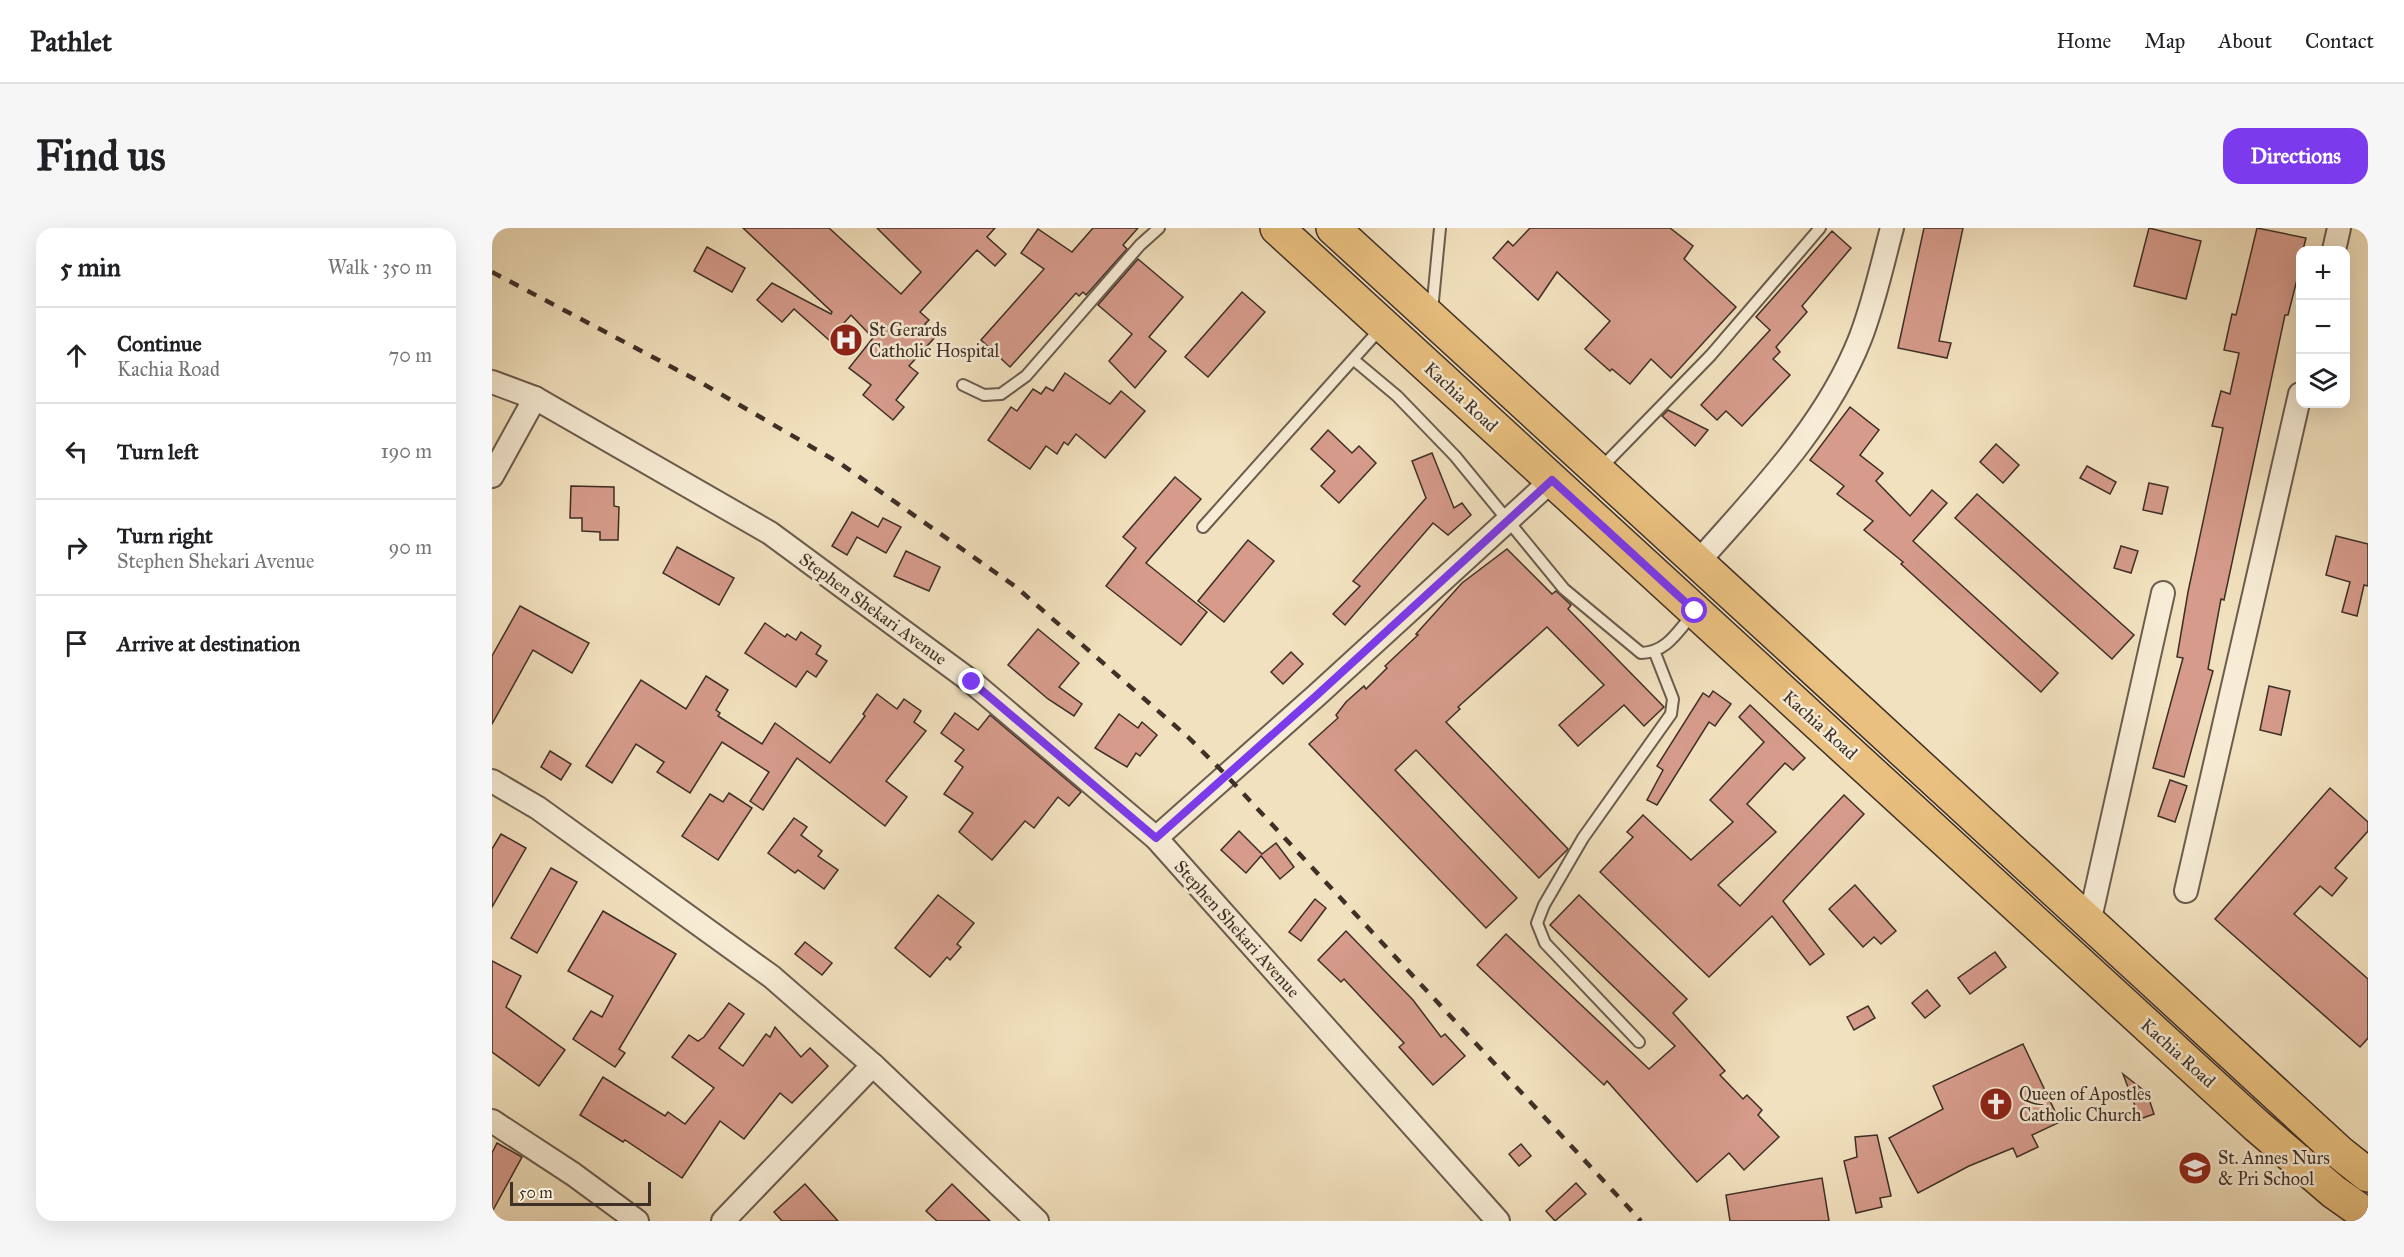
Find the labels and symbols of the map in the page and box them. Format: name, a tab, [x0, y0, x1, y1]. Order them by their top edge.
place label: St Gerards Catholic Hospital	[869, 319, 999, 362]
hospital icon: St Gerards Catholic Hospital	[828, 322, 864, 358]
street label: Kachia Road	[1420, 357, 1502, 437]
street label: Stephen Shekari Avenue	[795, 548, 951, 670]
route start	[1681, 597, 1707, 623]
route end	[958, 668, 984, 694]
street label: Kachia Road	[1778, 686, 1862, 764]
street label: Stephen Shekari Avenue	[1169, 856, 1305, 1002]
street label: Kachia Road	[2136, 1014, 2220, 1092]
place label: Queen of Apostles Catholic Church	[2019, 1083, 2151, 1126]
church icon: Queen of Apostles Catholic Church	[1978, 1086, 2014, 1122]
place label: St. Annes Nurs & Pri School	[2218, 1147, 2330, 1190]
school or university icon: St. Annes Nurs & Pri School	[2177, 1150, 2213, 1186]
scale bar	[510, 1179, 651, 1206]

